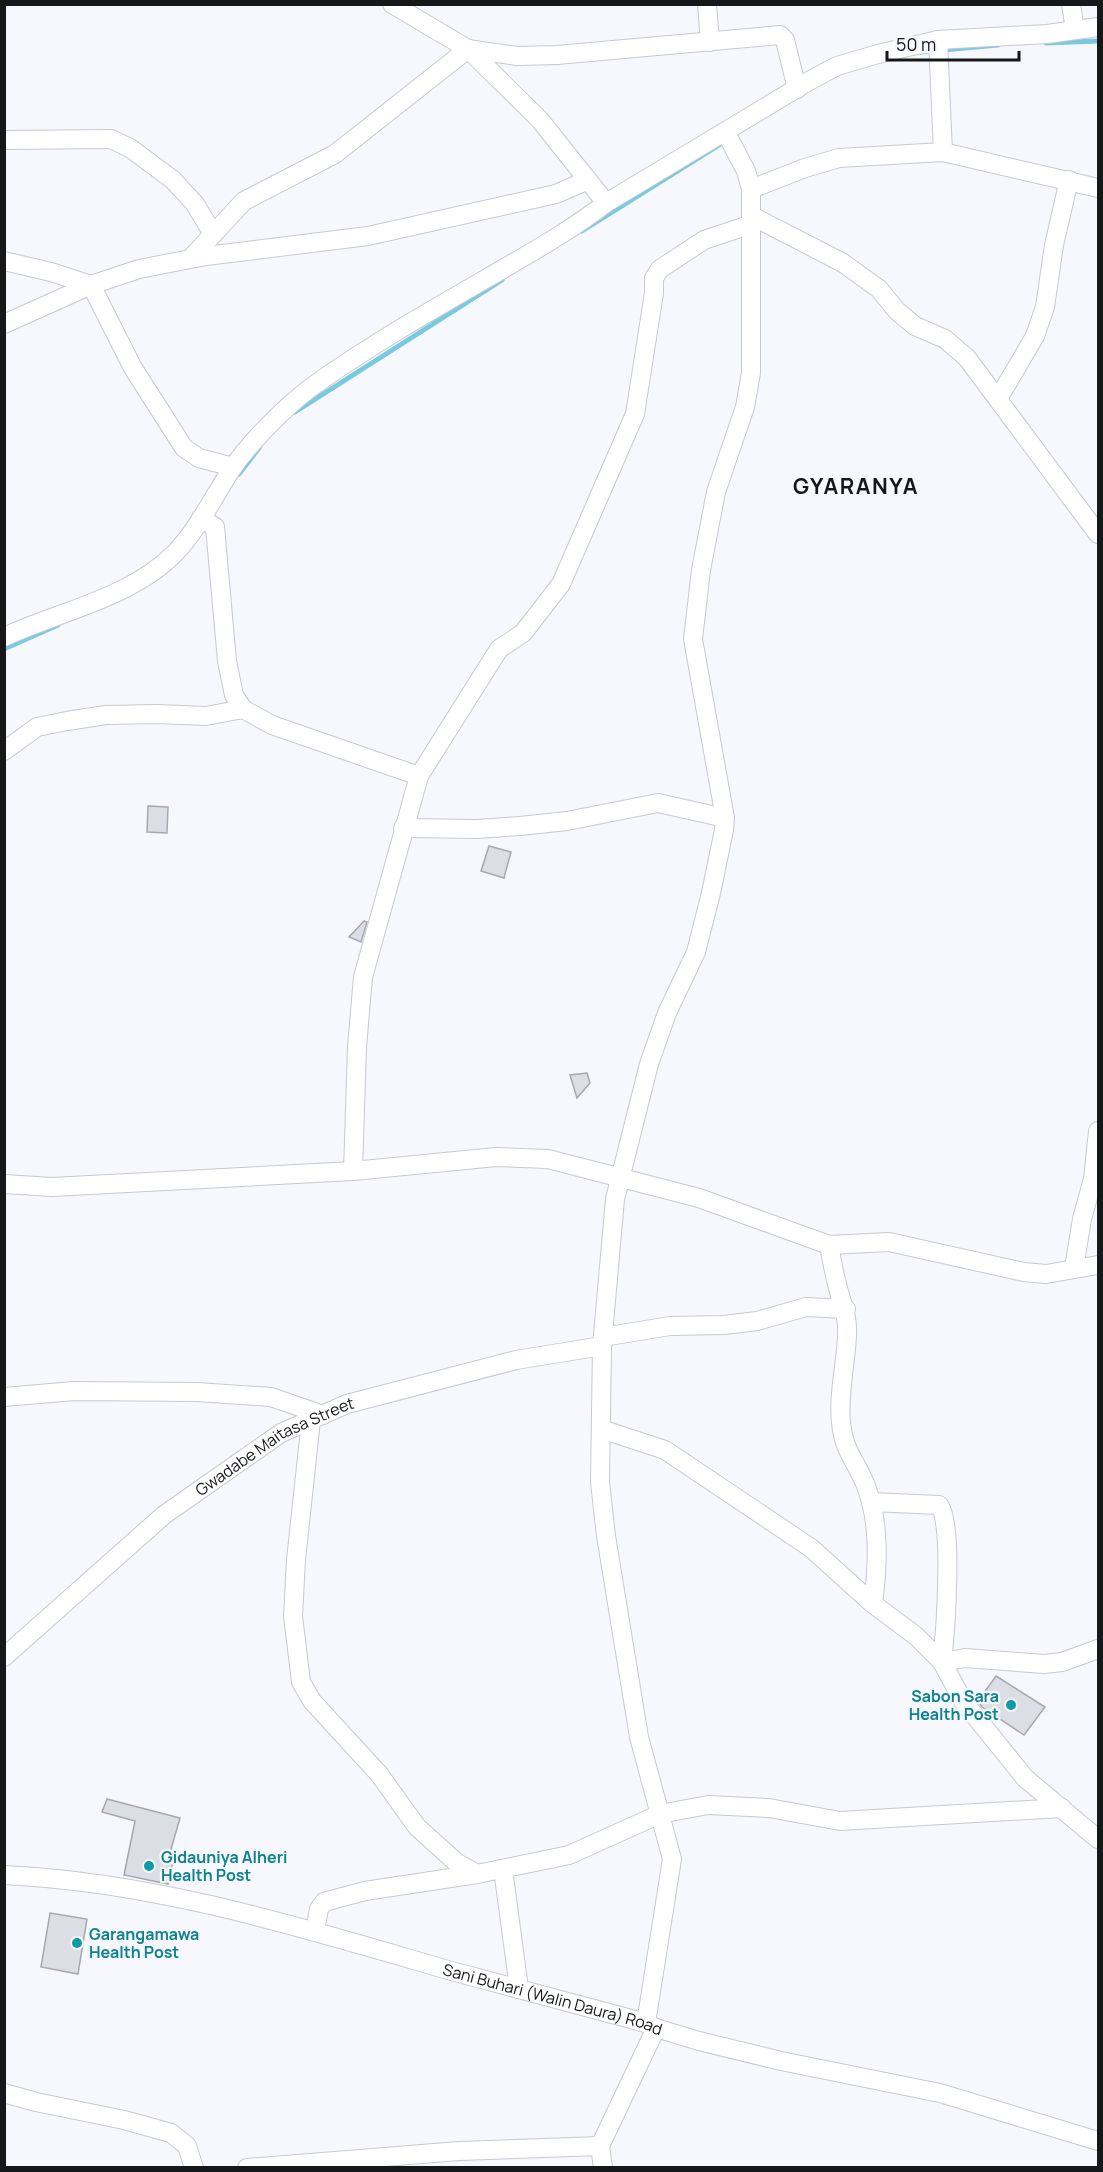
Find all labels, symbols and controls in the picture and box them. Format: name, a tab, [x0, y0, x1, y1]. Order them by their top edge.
scale bar	[887, 24, 1019, 62]
text: 50 m	[896, 32, 936, 56]
district label: GYARANYA	[793, 471, 919, 501]
street label: Gwadabe Maitasa Street	[191, 1392, 356, 1501]
place label: Sabon Sara Health Post	[909, 1685, 999, 1725]
marker: Sabon Sara Health Post	[1004, 1698, 1018, 1712]
place label: Gidauniya Alheri Health Post	[161, 1846, 288, 1886]
marker: Gidauniya Alheri Health Post	[142, 1859, 156, 1873]
place label: Garangamawa Health Post	[89, 1923, 199, 1963]
marker: Garangamawa Health Post	[70, 1936, 84, 1950]
street label: Sani Buhari (Walin Daura) Road	[441, 1958, 665, 2040]

